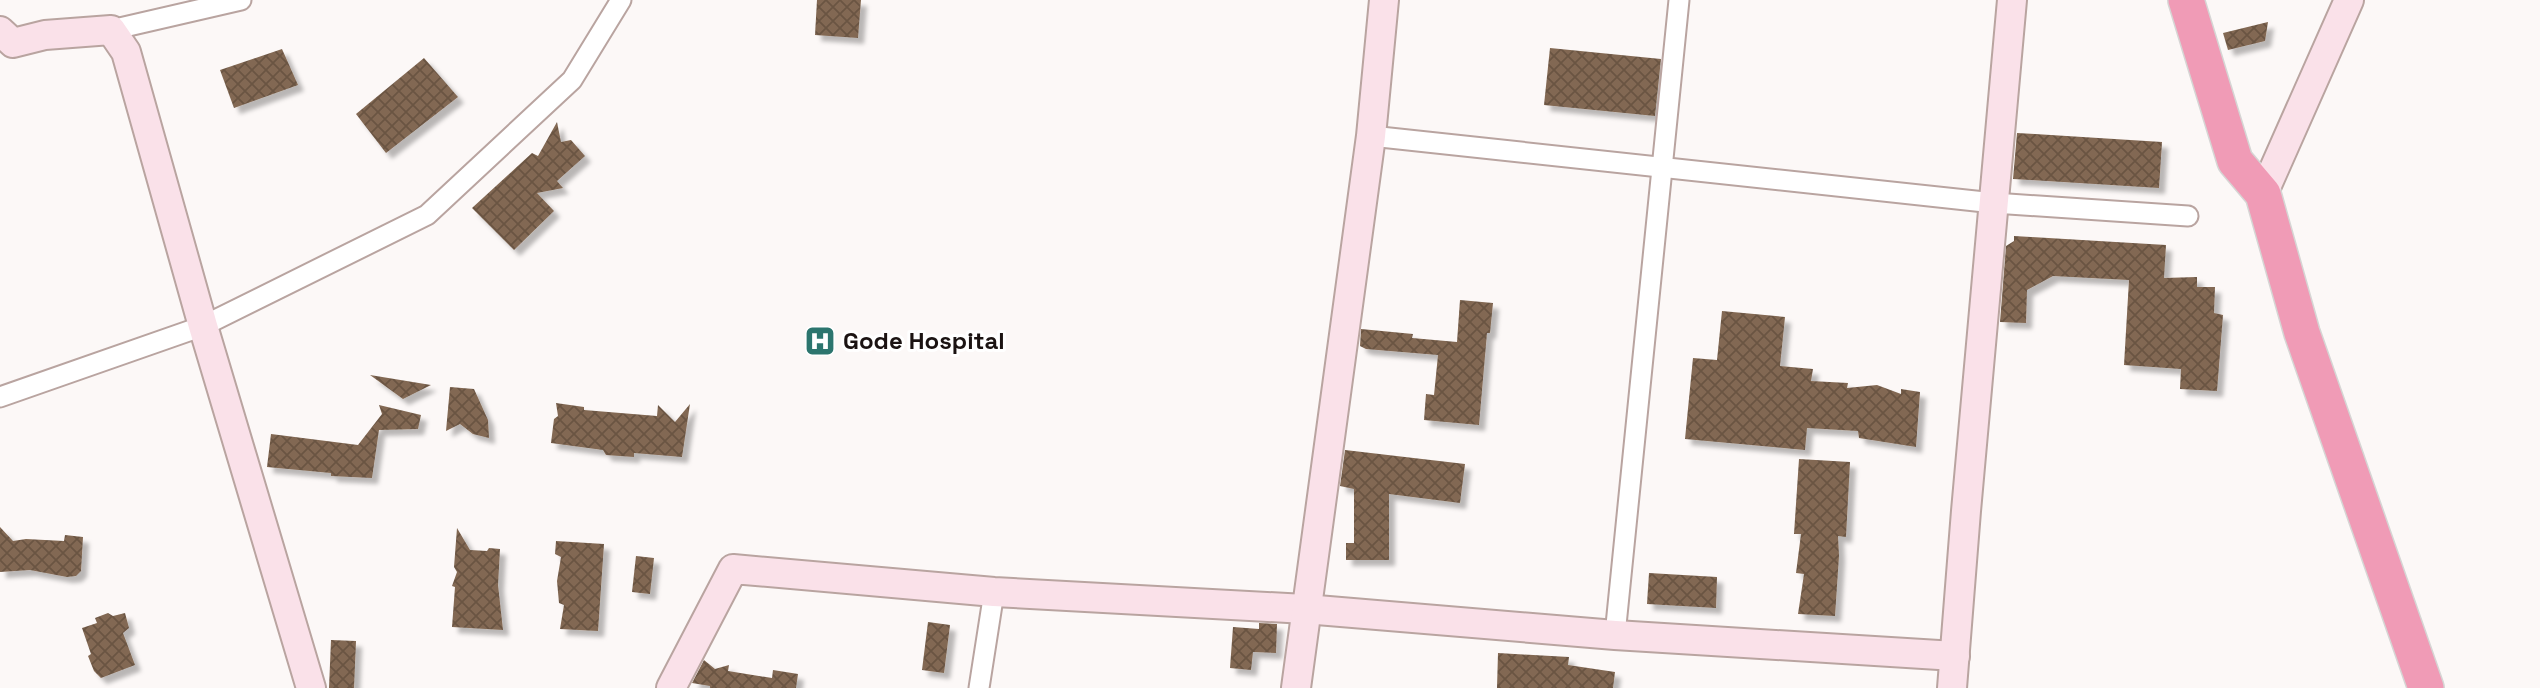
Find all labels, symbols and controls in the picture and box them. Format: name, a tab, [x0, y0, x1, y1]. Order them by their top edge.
hospital icon: Gode Hospital	[803, 324, 837, 358]
place label: Gode Hospital	[843, 325, 1005, 356]

